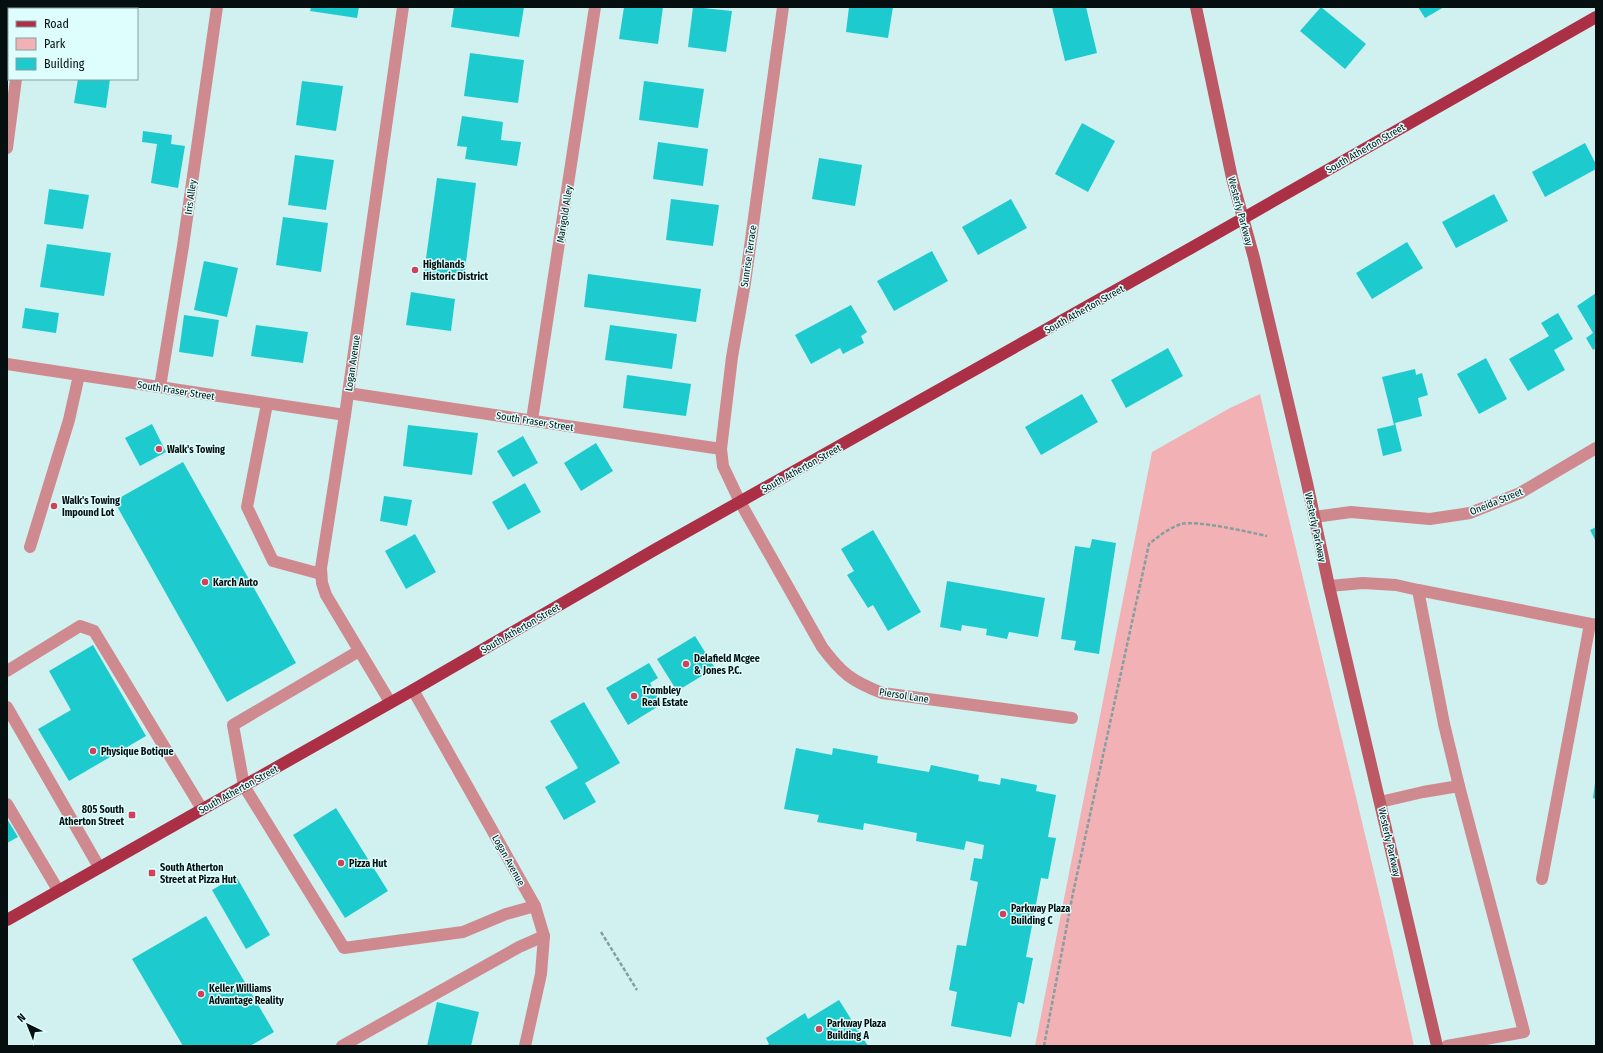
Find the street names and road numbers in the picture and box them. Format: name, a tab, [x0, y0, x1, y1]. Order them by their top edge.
street label: South Atherton Street	[1324, 121, 1408, 176]
street label: Westerly Parkway	[1225, 175, 1255, 248]
street label: Iris Alley	[183, 178, 199, 215]
street label: Marigold Alley	[555, 184, 576, 244]
street label: Sunrise Terrace	[739, 224, 759, 288]
street label: South Atherton Street	[1043, 283, 1127, 337]
street label: Logan Avenue	[343, 334, 363, 392]
street label: South Fraser Street	[136, 379, 216, 403]
street label: South Fraser Street	[495, 410, 575, 434]
street label: South Atherton Street	[760, 442, 844, 496]
street label: Oneida Street	[1468, 486, 1525, 518]
street label: Westerly Parkway	[1302, 491, 1328, 564]
street label: South Atherton Street	[479, 601, 563, 656]
street label: Piersol Lane	[878, 686, 930, 706]
street label: South Atherton Street	[197, 763, 281, 817]
street label: Westerly Parkway	[1375, 806, 1403, 879]
street label: Logan Avenue	[489, 833, 527, 888]

